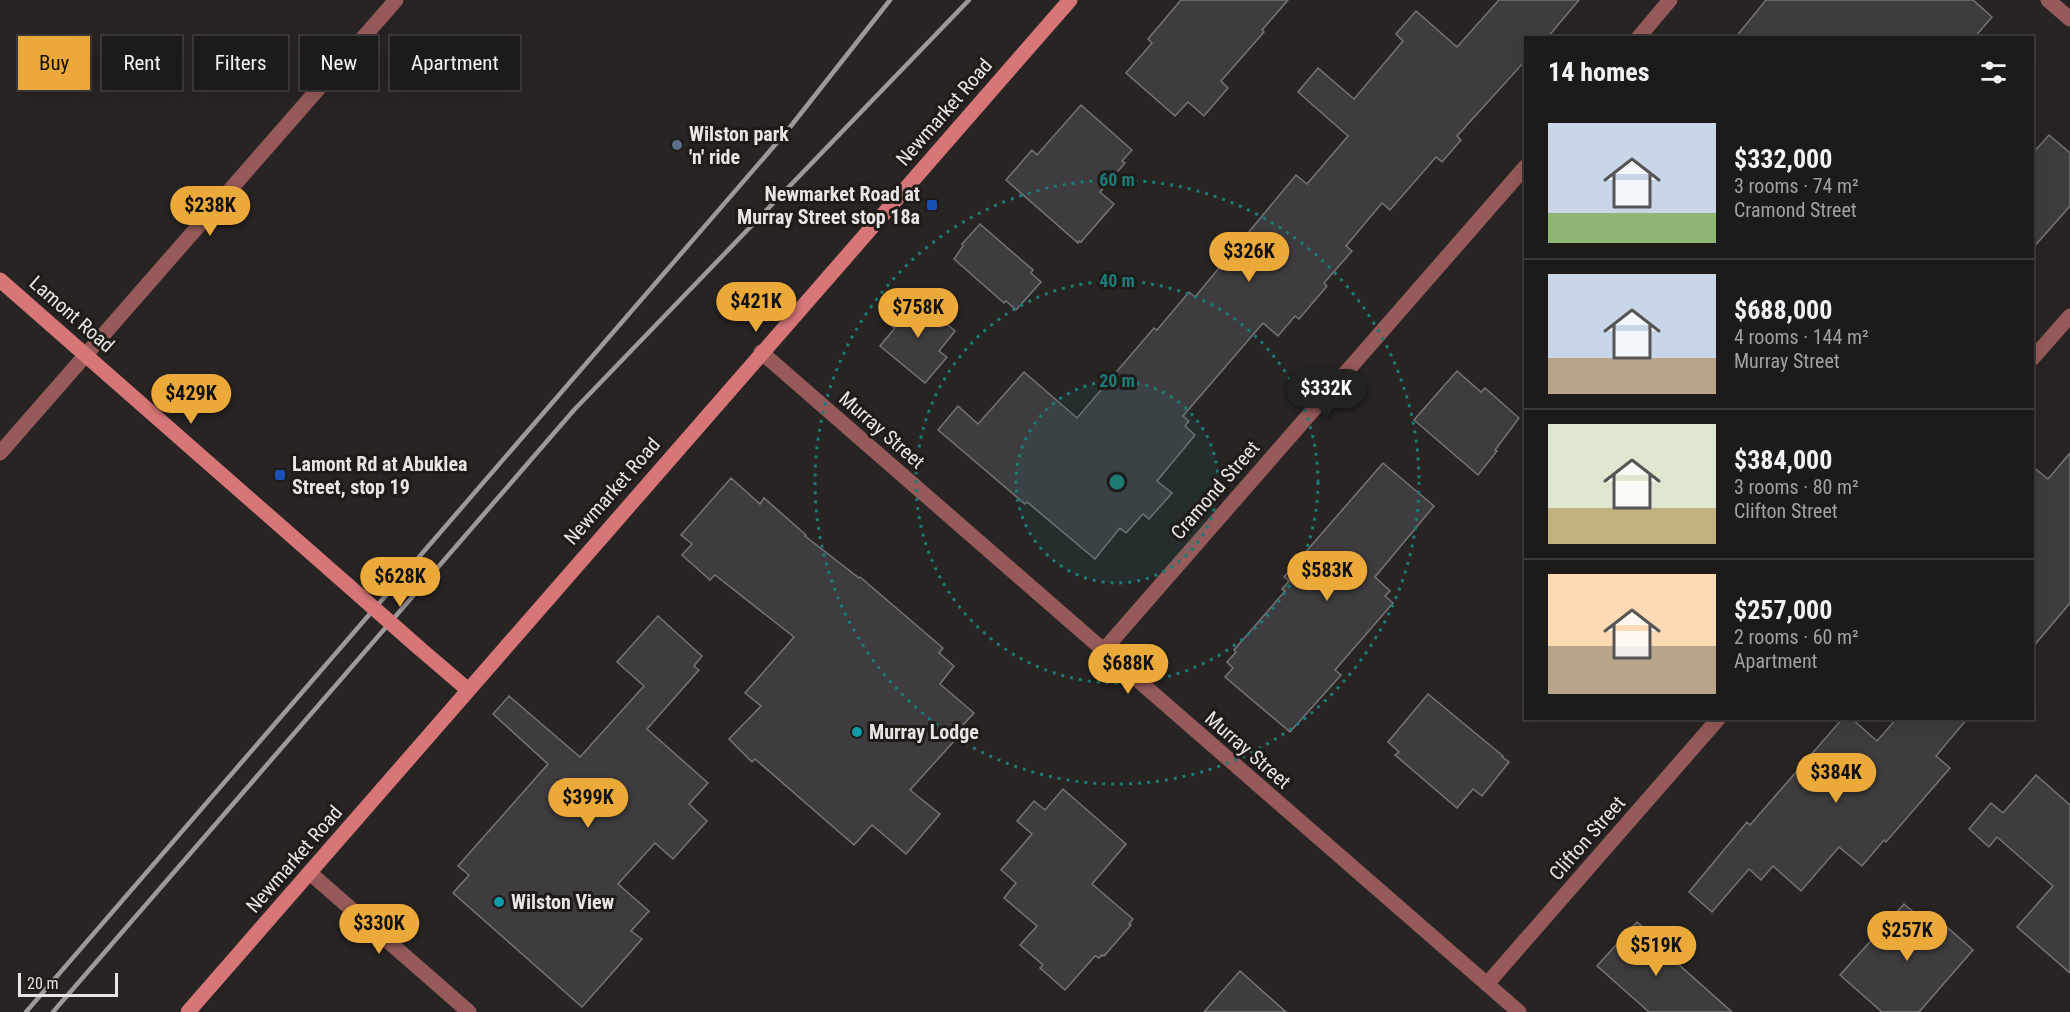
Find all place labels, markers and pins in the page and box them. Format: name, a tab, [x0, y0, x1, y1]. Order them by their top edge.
place label: Wilston park 'n' ride	[689, 122, 789, 169]
marker: Wilston park 'n' ride	[670, 138, 684, 152]
place label: Newmarket Road at Murray Street stop 18a	[737, 182, 920, 229]
pin: $238K	[168, 186, 252, 237]
marker: Newmarket Road at Murray Street stop 18a	[925, 198, 939, 212]
pin: $326K	[1207, 232, 1291, 283]
pin: $421K	[714, 282, 798, 333]
pin: $758K	[876, 288, 960, 339]
pin: $332K	[1284, 369, 1368, 420]
pin: $429K	[149, 374, 233, 425]
place label: Lamont Rd at Abuklea Street, stop 19	[292, 452, 467, 499]
marker: Lamont Rd at Abuklea Street, stop 19	[273, 468, 287, 482]
centre of rings	[1107, 472, 1127, 492]
pin: $583K	[1285, 551, 1369, 602]
pin: $628K	[358, 557, 442, 608]
pin: $688K	[1086, 644, 1170, 695]
place label: Murray Lodge	[869, 720, 979, 744]
marker: Murray Lodge	[850, 725, 864, 739]
pin: $384K	[1794, 753, 1878, 804]
pin: $399K	[546, 778, 630, 829]
place label: Wilston View	[511, 890, 615, 914]
marker: Wilston View	[492, 895, 506, 909]
pin: $330K	[337, 904, 421, 955]
pin: $257K	[1865, 911, 1949, 962]
pin: $519K	[1614, 926, 1698, 977]

